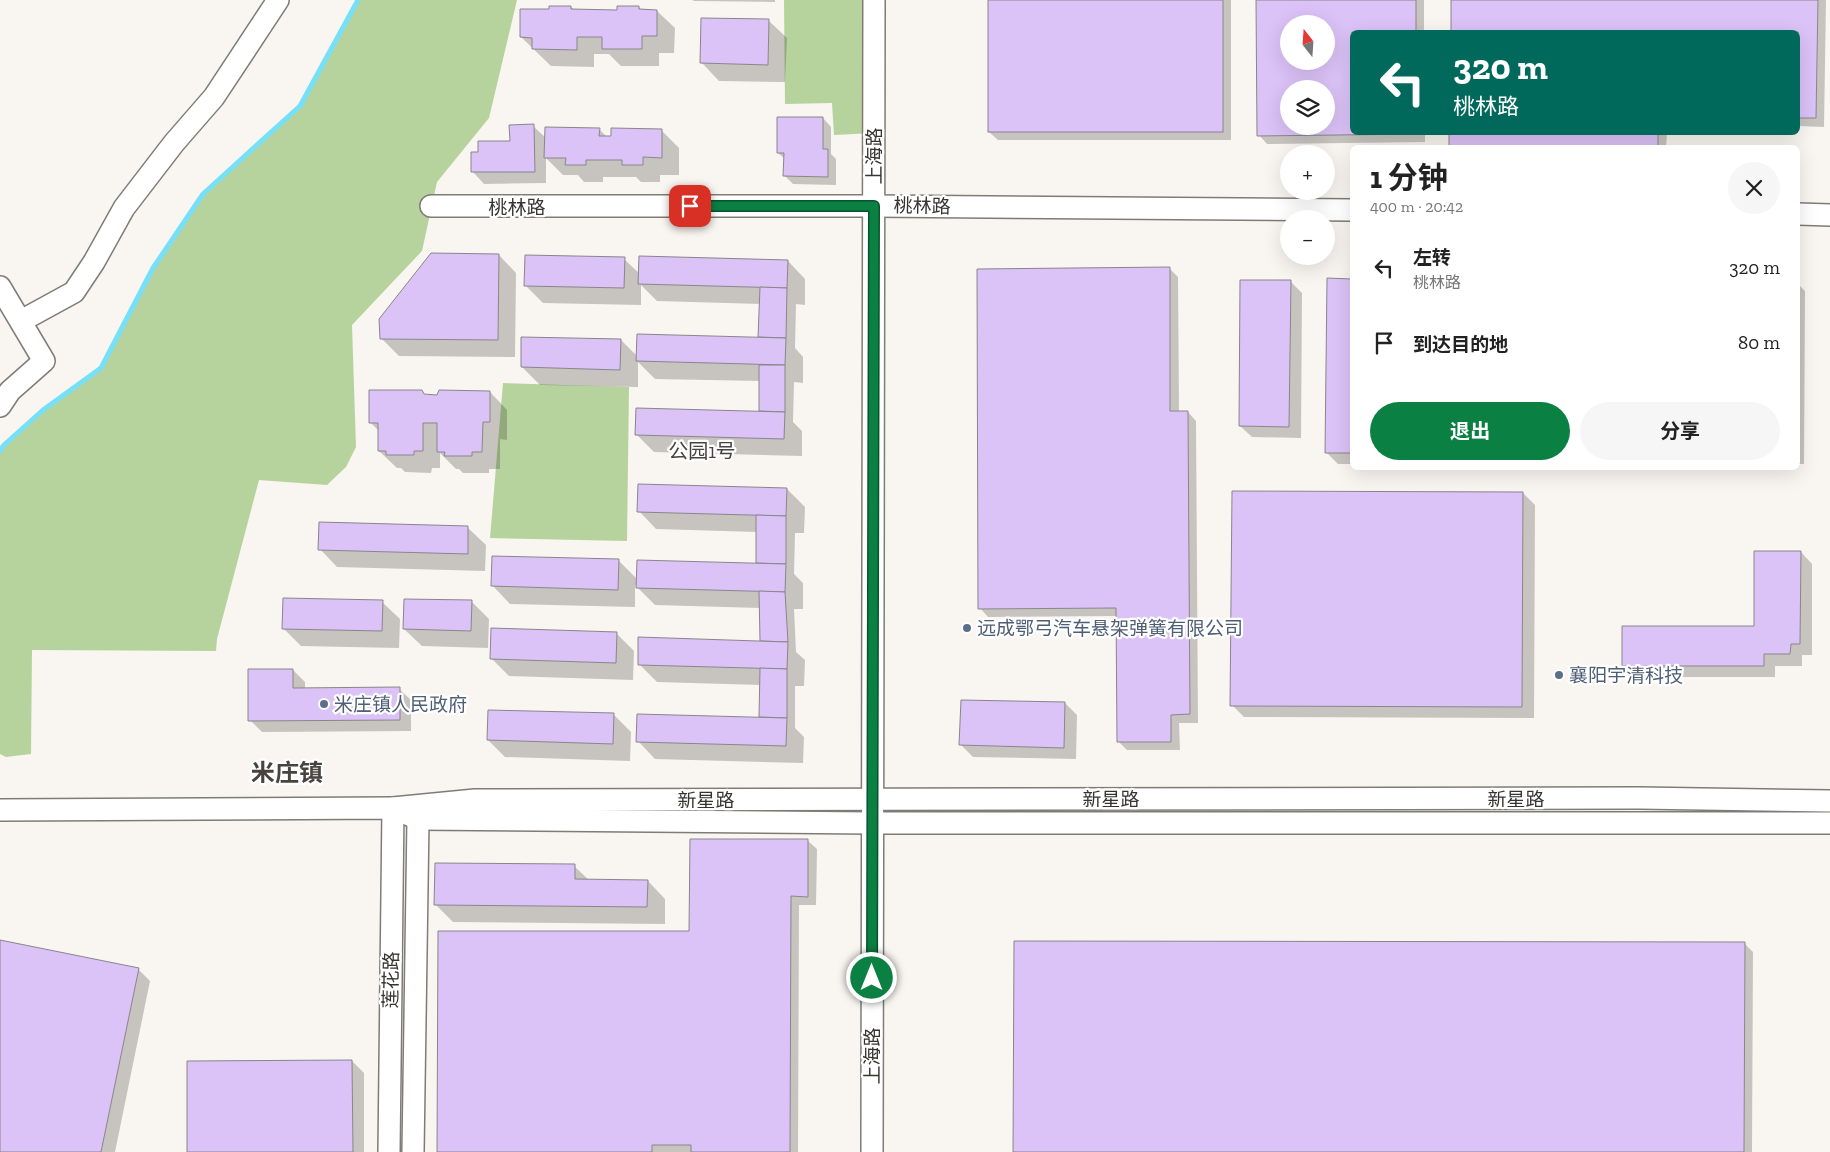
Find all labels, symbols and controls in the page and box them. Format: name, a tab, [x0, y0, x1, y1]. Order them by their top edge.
north arrow	[1280, 15, 1335, 70]
map controls	[1280, 15, 1335, 265]
text: 320 m	[1453, 46, 1548, 88]
icon: left	[1370, 50, 1435, 115]
button: layers	[1280, 80, 1335, 135]
text: 桃林路	[1453, 93, 1519, 120]
street label: 上海路	[863, 127, 886, 185]
button: +	[1280, 145, 1335, 200]
text: 1 分钟	[1370, 160, 1448, 196]
button: close	[1728, 162, 1780, 214]
pin	[669, 185, 711, 227]
icon: arrive	[676, 192, 704, 220]
street label: 桃林路	[893, 194, 951, 218]
street label: 桃林路	[488, 196, 546, 219]
text: 400 m · 20:42	[1370, 197, 1463, 216]
button: −	[1280, 210, 1335, 265]
text: 左转	[1413, 246, 1451, 269]
icon: left	[1370, 254, 1398, 282]
text: 320 m	[1729, 256, 1780, 279]
text: 桃林路	[1413, 273, 1461, 292]
icon: arrive	[1370, 329, 1398, 357]
text: 80 m	[1738, 331, 1780, 354]
text: 到达目的地	[1413, 333, 1508, 356]
button: 退出	[1370, 402, 1570, 460]
button: 分享	[1580, 402, 1780, 460]
district label: 公园1号	[668, 439, 736, 463]
place label: 远成鄂弓汽车悬架弹簧有限公司	[977, 617, 1243, 640]
marker: 远成鄂弓汽车悬架弹簧有限公司	[961, 622, 973, 634]
place label: 襄阳宇清科技	[1569, 664, 1683, 687]
marker: 襄阳宇清科技	[1553, 669, 1565, 681]
place label: 米庄镇人民政府	[334, 693, 467, 716]
marker: 米庄镇人民政府	[318, 698, 330, 710]
district label: 米庄镇	[251, 758, 323, 787]
street label: 新星路	[1082, 788, 1140, 811]
street label: 新星路	[1487, 788, 1545, 811]
street label: 新星路	[677, 789, 735, 812]
street label: 莲花路	[379, 951, 403, 1009]
position arrow	[845, 951, 897, 1003]
street label: 上海路	[861, 1027, 884, 1085]

